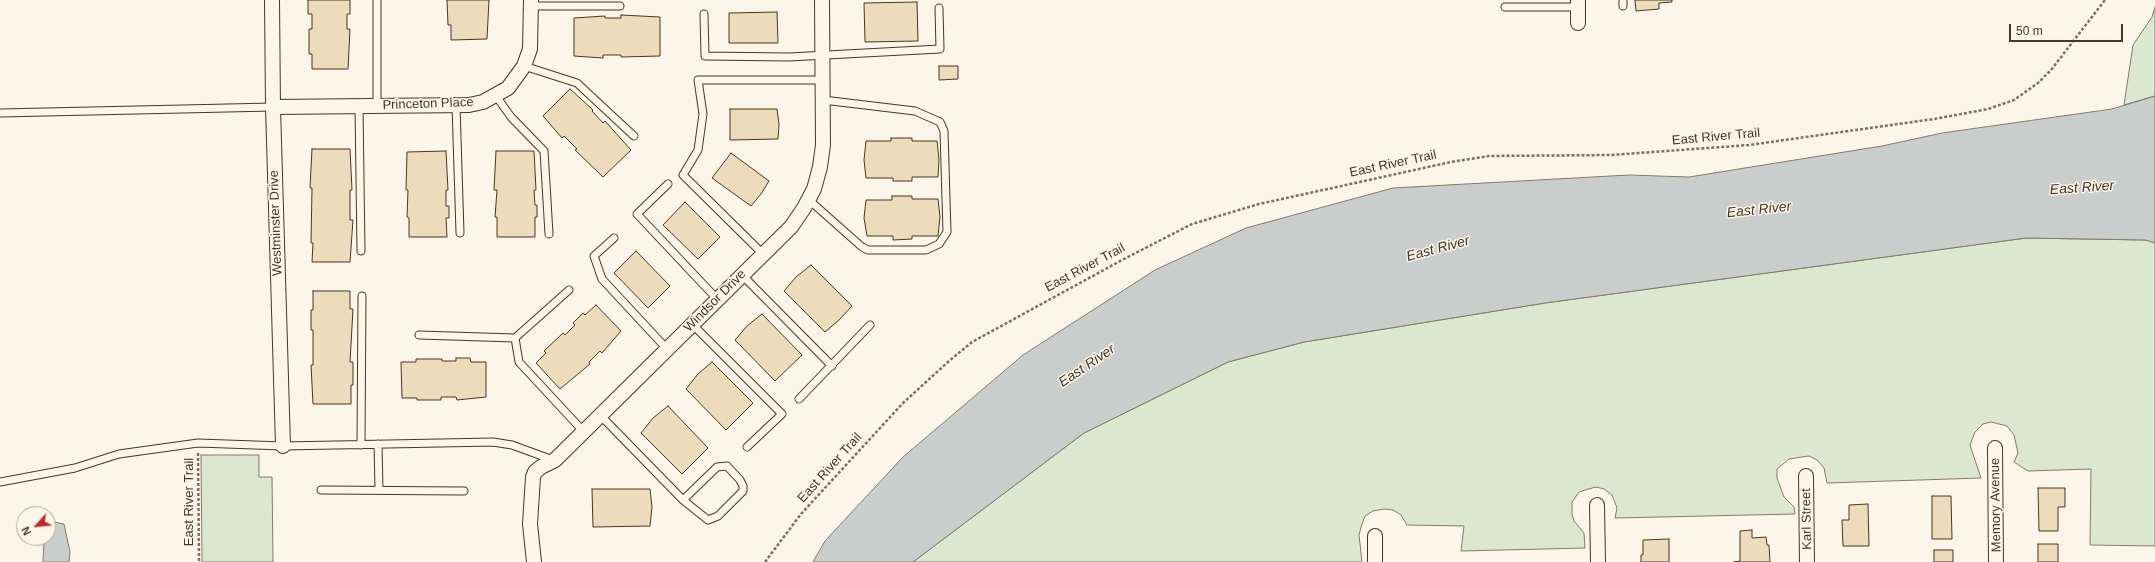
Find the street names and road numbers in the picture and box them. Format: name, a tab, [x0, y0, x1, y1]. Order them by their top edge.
street label: Princeton Place	[382, 95, 474, 113]
street label: East River Trail	[1671, 125, 1761, 149]
street label: East River Trail	[1348, 147, 1438, 181]
street label: Westminster Drive	[266, 170, 286, 276]
street label: East River Trail	[1042, 240, 1128, 296]
street label: Windsor Drive	[681, 267, 749, 335]
street label: East River Trail	[795, 430, 865, 506]
street label: East River Trail	[181, 458, 197, 546]
street label: Memory Avenue	[1987, 458, 2005, 552]
street label: Karl Street	[1799, 488, 1815, 550]

